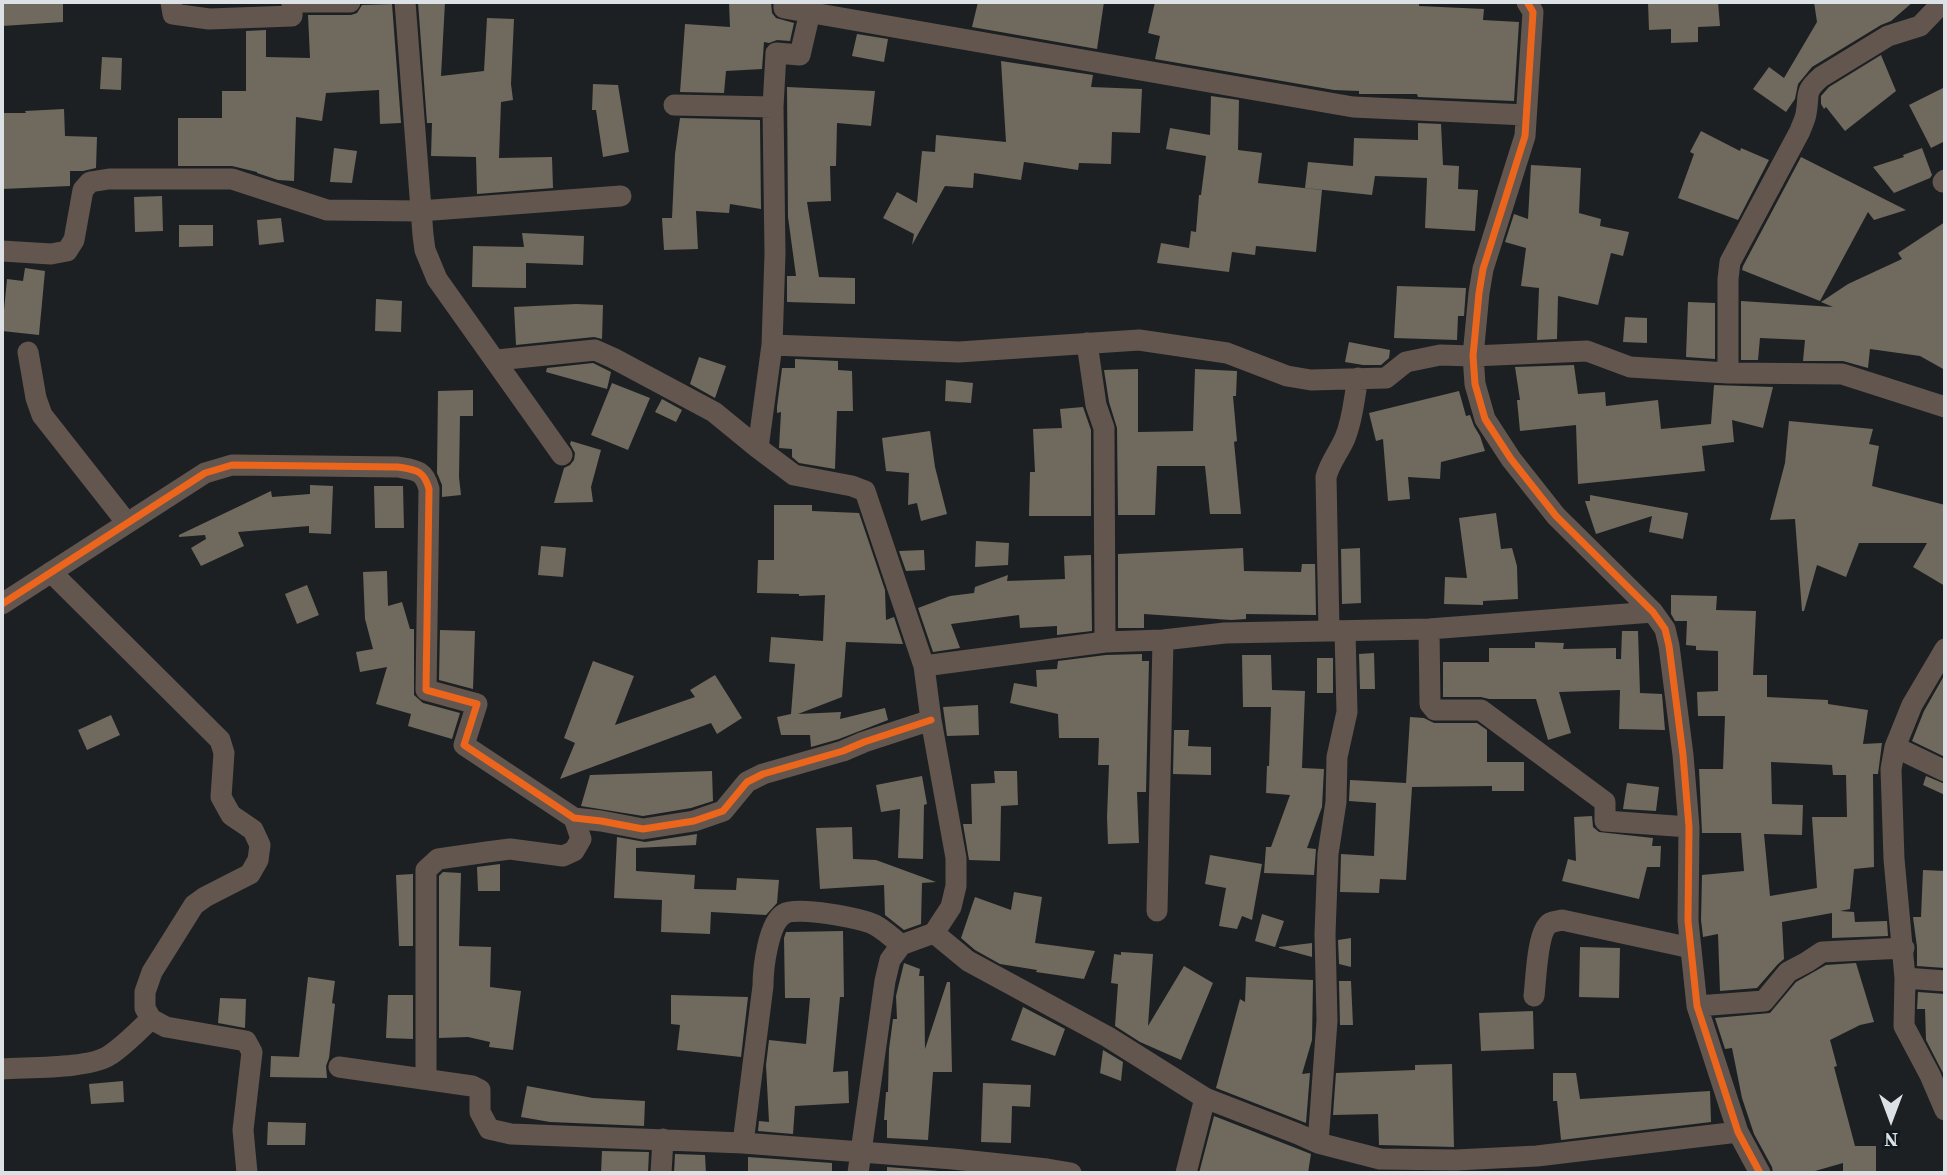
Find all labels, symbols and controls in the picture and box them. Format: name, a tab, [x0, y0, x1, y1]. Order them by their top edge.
north arrow	[1856, 1084, 1926, 1154]
text: N	[1884, 1127, 1898, 1153]

